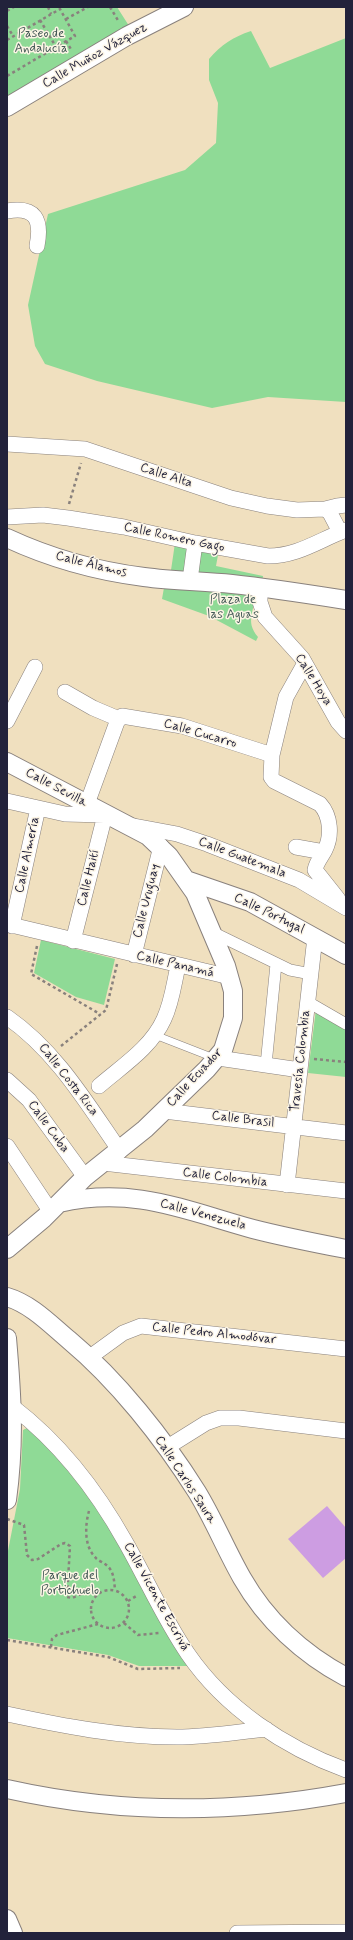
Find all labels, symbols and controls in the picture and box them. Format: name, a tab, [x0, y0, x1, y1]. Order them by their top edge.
street label: Calle Muñoz Vázquez	[40, 20, 150, 92]
park label: Paseo de Andalucía	[14, 26, 68, 57]
street label: Calle Alta	[138, 460, 194, 492]
street label: Calle Romero Gago	[122, 520, 226, 556]
street label: Calle Álamos	[54, 549, 128, 581]
park label: Plaza de las Aguas	[207, 592, 259, 623]
street label: Calle Hoya	[291, 651, 335, 709]
street label: Calle Cucarro	[162, 716, 238, 752]
street label: Calle Sevilla	[22, 765, 90, 811]
street label: Calle Almería	[12, 815, 44, 895]
street label: Calle Guatemala	[196, 834, 288, 882]
street label: Calle Haití	[74, 848, 104, 908]
street label: Calle Uruguay	[130, 862, 164, 940]
street label: Calle Portugal	[231, 890, 307, 938]
street label: Calle Panamá	[135, 949, 215, 981]
street label: Travesía Colombia	[288, 1009, 314, 1113]
street label: Calle Costa Rica	[35, 1041, 101, 1119]
street label: Calle Ecuador	[164, 1045, 226, 1111]
street label: Calle Cuba	[24, 1098, 72, 1156]
street label: Calle Brasil	[211, 1108, 275, 1132]
street label: Calle Colombia	[182, 1165, 268, 1191]
street label: Calle Venezuela	[158, 1196, 248, 1234]
street label: Calle Pedro Almodóvar	[151, 1320, 277, 1348]
street label: Calle Carlos Saura	[151, 1433, 219, 1527]
street label: Calle Vicente Escrivá	[120, 1540, 192, 1654]
park label: Parque del Portichuelo	[41, 1568, 99, 1599]

